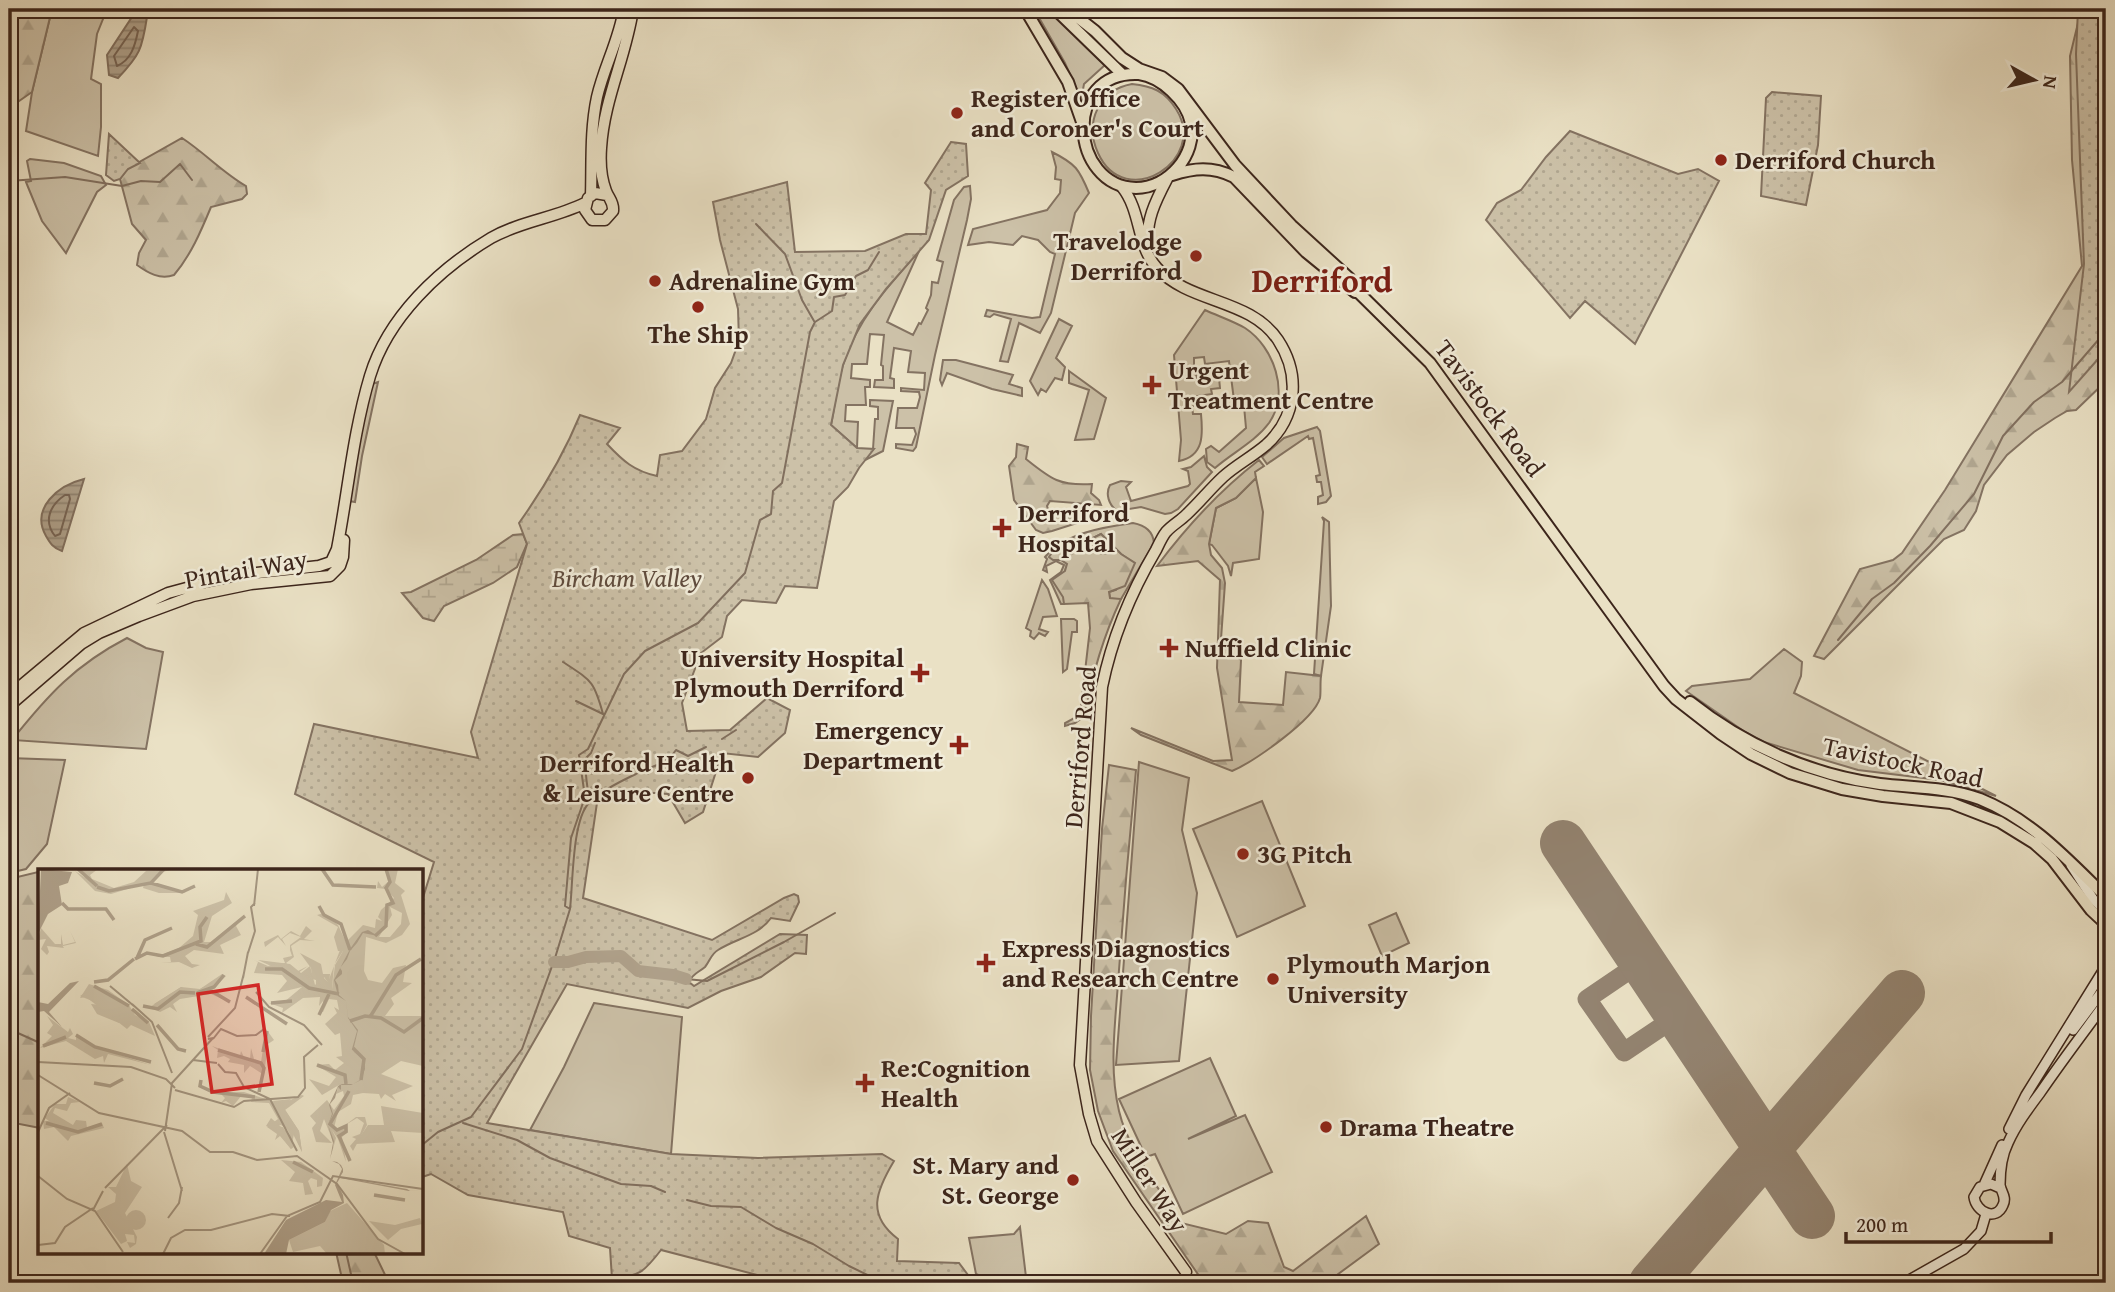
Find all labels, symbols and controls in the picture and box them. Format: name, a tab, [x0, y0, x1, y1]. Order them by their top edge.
north arrow	[2000, 46, 2070, 116]
text: N	[2036, 74, 2066, 91]
place label: Register Office and Coroner's Court	[971, 78, 1204, 147]
marker: Register Office and Coroner's Court	[949, 105, 965, 121]
place label: Derriford Church	[1735, 140, 1936, 179]
marker: Derriford Church	[1713, 152, 1729, 168]
place label: Travelodge Derriford	[1053, 221, 1182, 290]
marker: Travelodge Derriford	[1188, 248, 1204, 264]
district label: Derriford	[1251, 256, 1393, 304]
place label: Adrenaline Gym	[669, 261, 856, 300]
marker: Adrenaline Gym	[647, 273, 663, 289]
marker: The Ship	[690, 299, 706, 315]
place label: The Ship	[647, 314, 749, 353]
street label: Tavistock Road	[1426, 331, 1555, 485]
place label: Urgent Treatment Centre	[1168, 350, 1374, 419]
marker: Urgent Treatment Centre	[1142, 375, 1162, 395]
place label: Derriford Hospital	[1018, 493, 1129, 562]
marker: Derriford Hospital	[992, 518, 1012, 538]
street label: Pintail Way	[181, 539, 310, 598]
park label: Bircham Valley	[551, 558, 702, 597]
place label: Nuffield Clinic	[1185, 628, 1351, 667]
place label: University Hospital Plymouth Derriford	[674, 638, 904, 707]
marker: Nuffield Clinic	[1159, 638, 1179, 658]
marker: University Hospital Plymouth Derriford	[910, 663, 930, 683]
street label: Derriford Road	[1053, 664, 1106, 830]
place label: Emergency Department	[803, 710, 944, 779]
street label: Tavistock Road	[1819, 725, 1987, 798]
marker: Emergency Department	[949, 735, 969, 755]
place label: Derriford Health & Leisure Centre	[540, 743, 735, 812]
marker: Derriford Health & Leisure Centre	[740, 770, 756, 786]
place label: 3G Pitch	[1257, 834, 1353, 873]
marker: 3G Pitch	[1235, 846, 1251, 862]
inset map	[38, 869, 424, 1254]
place label: Express Diagnostics and Research Centre	[1002, 928, 1239, 997]
place label: Plymouth Marjon University	[1287, 944, 1491, 1013]
marker: Express Diagnostics and Research Centre	[976, 953, 996, 973]
marker: Plymouth Marjon University	[1265, 971, 1281, 987]
place label: Re:Cognition Health	[881, 1048, 1031, 1117]
marker: Re:Cognition Health	[855, 1073, 875, 1093]
place label: Drama Theatre	[1340, 1107, 1514, 1146]
marker: Drama Theatre	[1318, 1119, 1334, 1135]
street label: Miller Way	[1102, 1120, 1199, 1240]
place label: St. Mary and St. George	[912, 1145, 1059, 1214]
marker: St. Mary and St. George	[1065, 1172, 1081, 1188]
scale bar	[1846, 1201, 2050, 1245]
text: 200 m	[1856, 1209, 1908, 1240]

